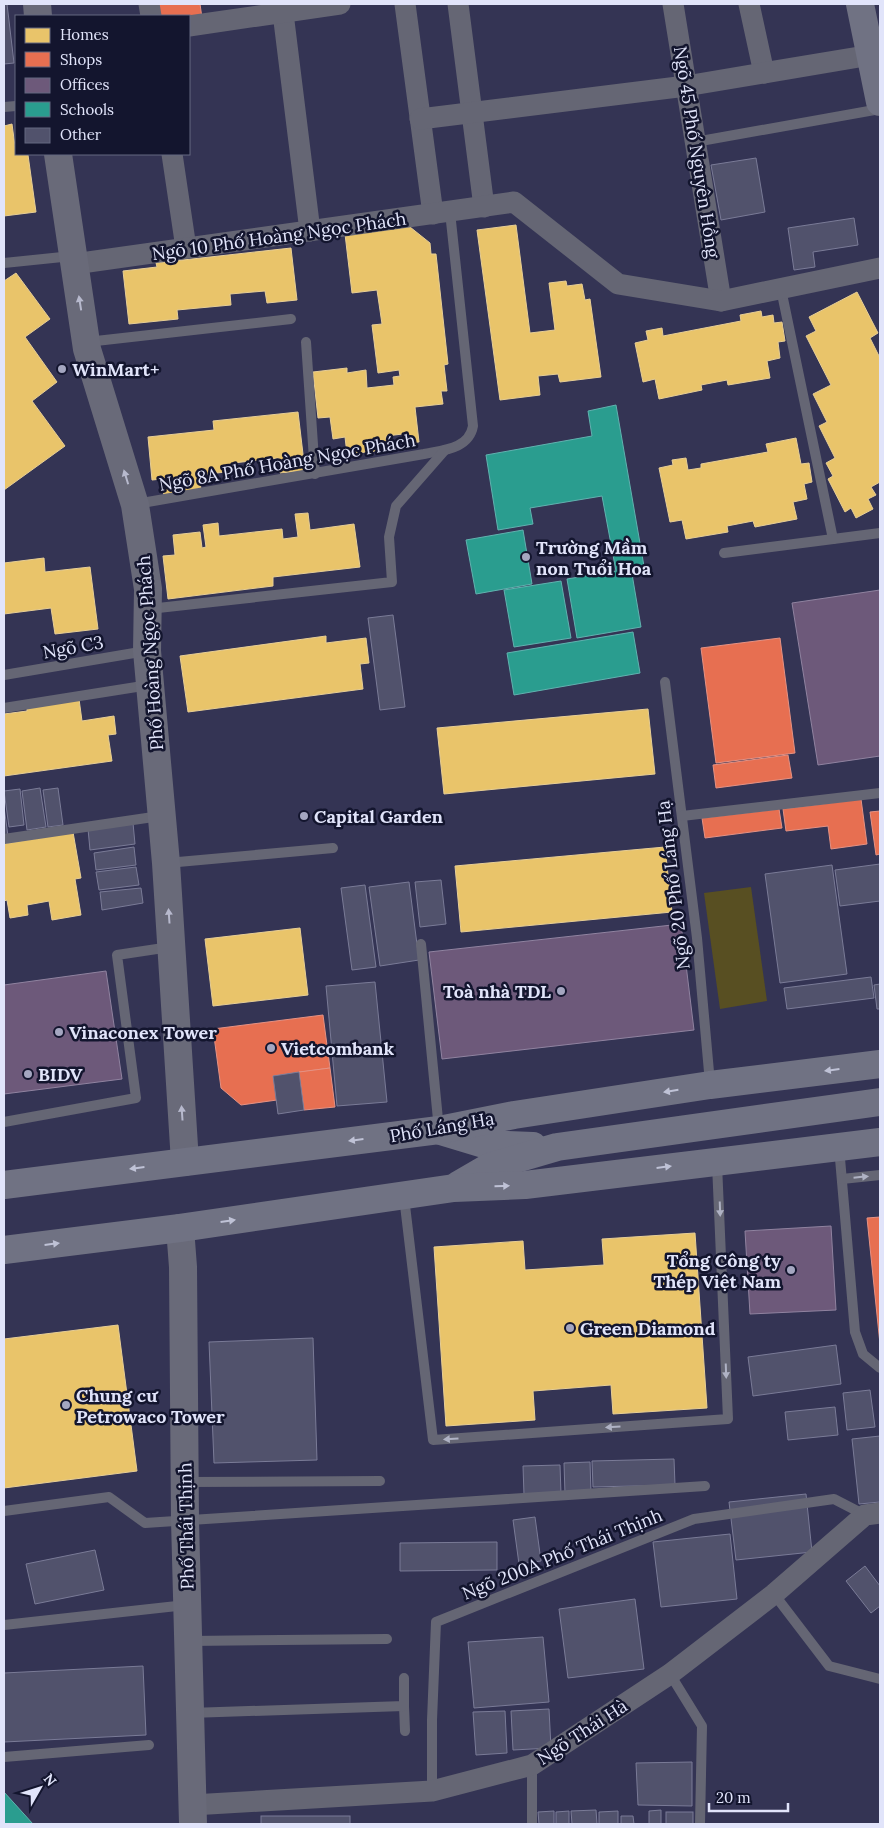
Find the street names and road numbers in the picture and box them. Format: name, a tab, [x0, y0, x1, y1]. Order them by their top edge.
street label: Ngõ 45 Phố Nguyên Hồng	[669, 44, 725, 261]
street label: Ngõ 10 Phố Hoàng Ngọc Phách	[150, 207, 408, 265]
street label: Ngõ 8A Phố Hoàng Ngọc Phách	[157, 428, 417, 496]
street label: Phố Hoàng Ngọc Phách	[132, 554, 168, 751]
street label: Ngõ C3	[41, 630, 105, 664]
street label: Ngõ 20 Phố Láng Hạ	[651, 799, 695, 971]
street label: Phố Láng Hạ	[388, 1106, 496, 1148]
street label: Phố Thái Thịnh	[173, 1462, 199, 1590]
street label: Ngõ 200A Phố Thái Thịnh	[458, 1503, 666, 1605]
street label: Ngõ Thái Hà	[532, 1694, 632, 1770]

